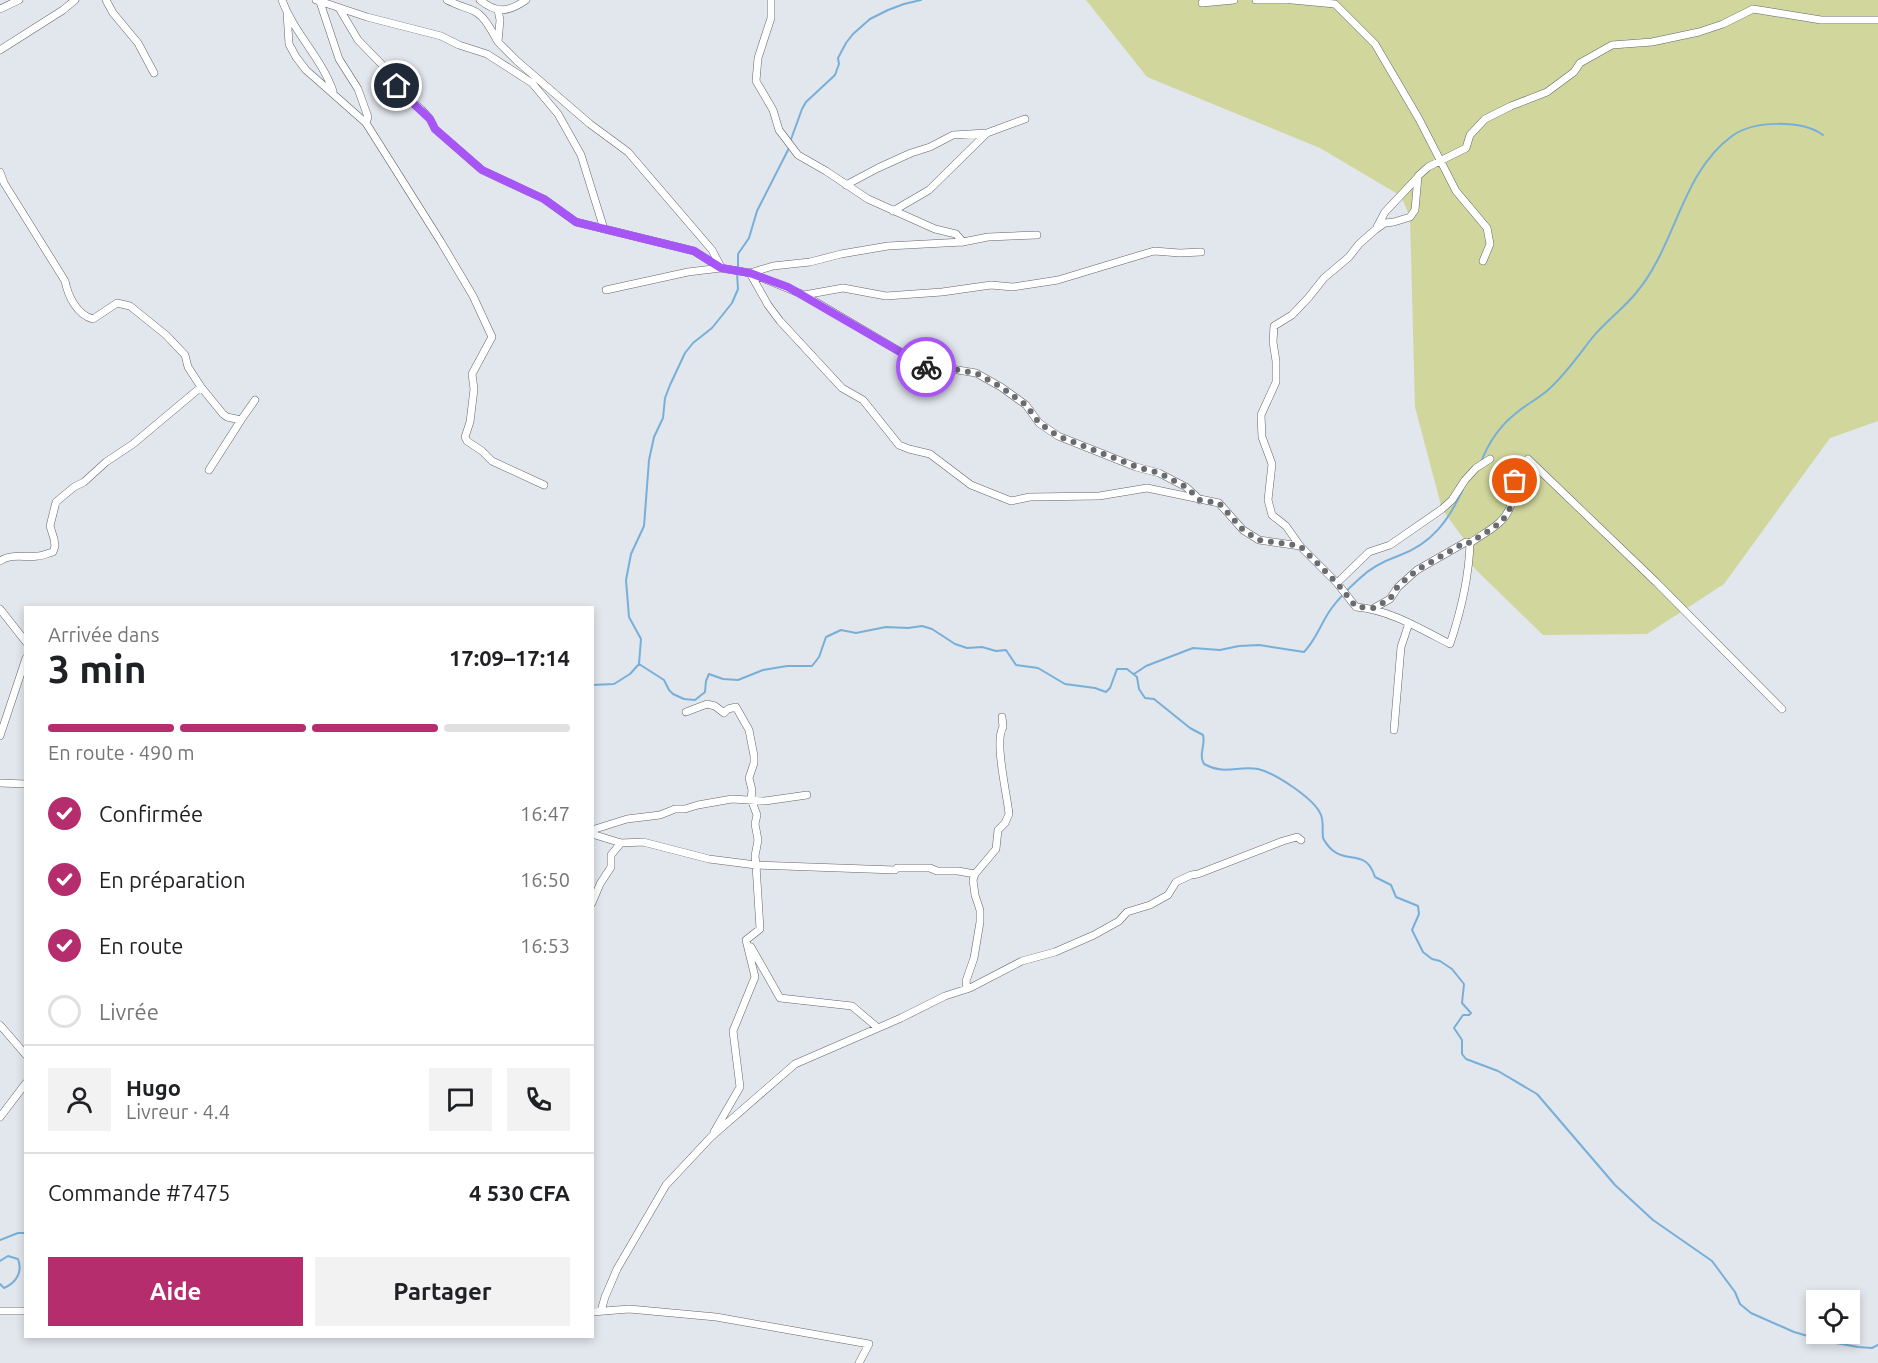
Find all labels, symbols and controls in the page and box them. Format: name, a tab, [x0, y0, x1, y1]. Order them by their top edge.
pin	[371, 60, 422, 111]
icon: home	[380, 69, 413, 102]
courier	[896, 337, 956, 397]
icon: bike	[910, 351, 943, 384]
pin	[1489, 455, 1540, 506]
icon: bag	[1498, 464, 1531, 497]
text: Arrivée dans	[48, 623, 159, 646]
text: 17:09–17:14	[449, 645, 570, 670]
text: 3 min	[48, 647, 147, 690]
text: En route · 490 m	[48, 741, 195, 764]
icon: check	[48, 797, 81, 830]
text: Confirmée	[99, 801, 203, 826]
text: 16:47	[520, 802, 570, 825]
icon: check	[48, 863, 81, 896]
text: En préparation	[99, 867, 246, 892]
text: 16:50	[520, 868, 570, 891]
icon: check	[48, 929, 81, 962]
text: En route	[99, 933, 183, 958]
text: 16:53	[520, 934, 570, 957]
text: Livrée	[99, 999, 159, 1024]
button: person	[48, 1068, 111, 1131]
button: chat	[429, 1068, 492, 1131]
button: phone	[507, 1068, 570, 1131]
text: Hugo	[126, 1075, 181, 1100]
text: Livreur · 4.4	[126, 1100, 230, 1123]
text: Commande #7475	[48, 1180, 230, 1205]
text: 4 530 CFA	[469, 1180, 570, 1205]
button: Aide	[48, 1257, 303, 1326]
button: Partager	[315, 1257, 570, 1326]
map controls	[1806, 1290, 1860, 1344]
button: locate	[1806, 1290, 1860, 1344]

